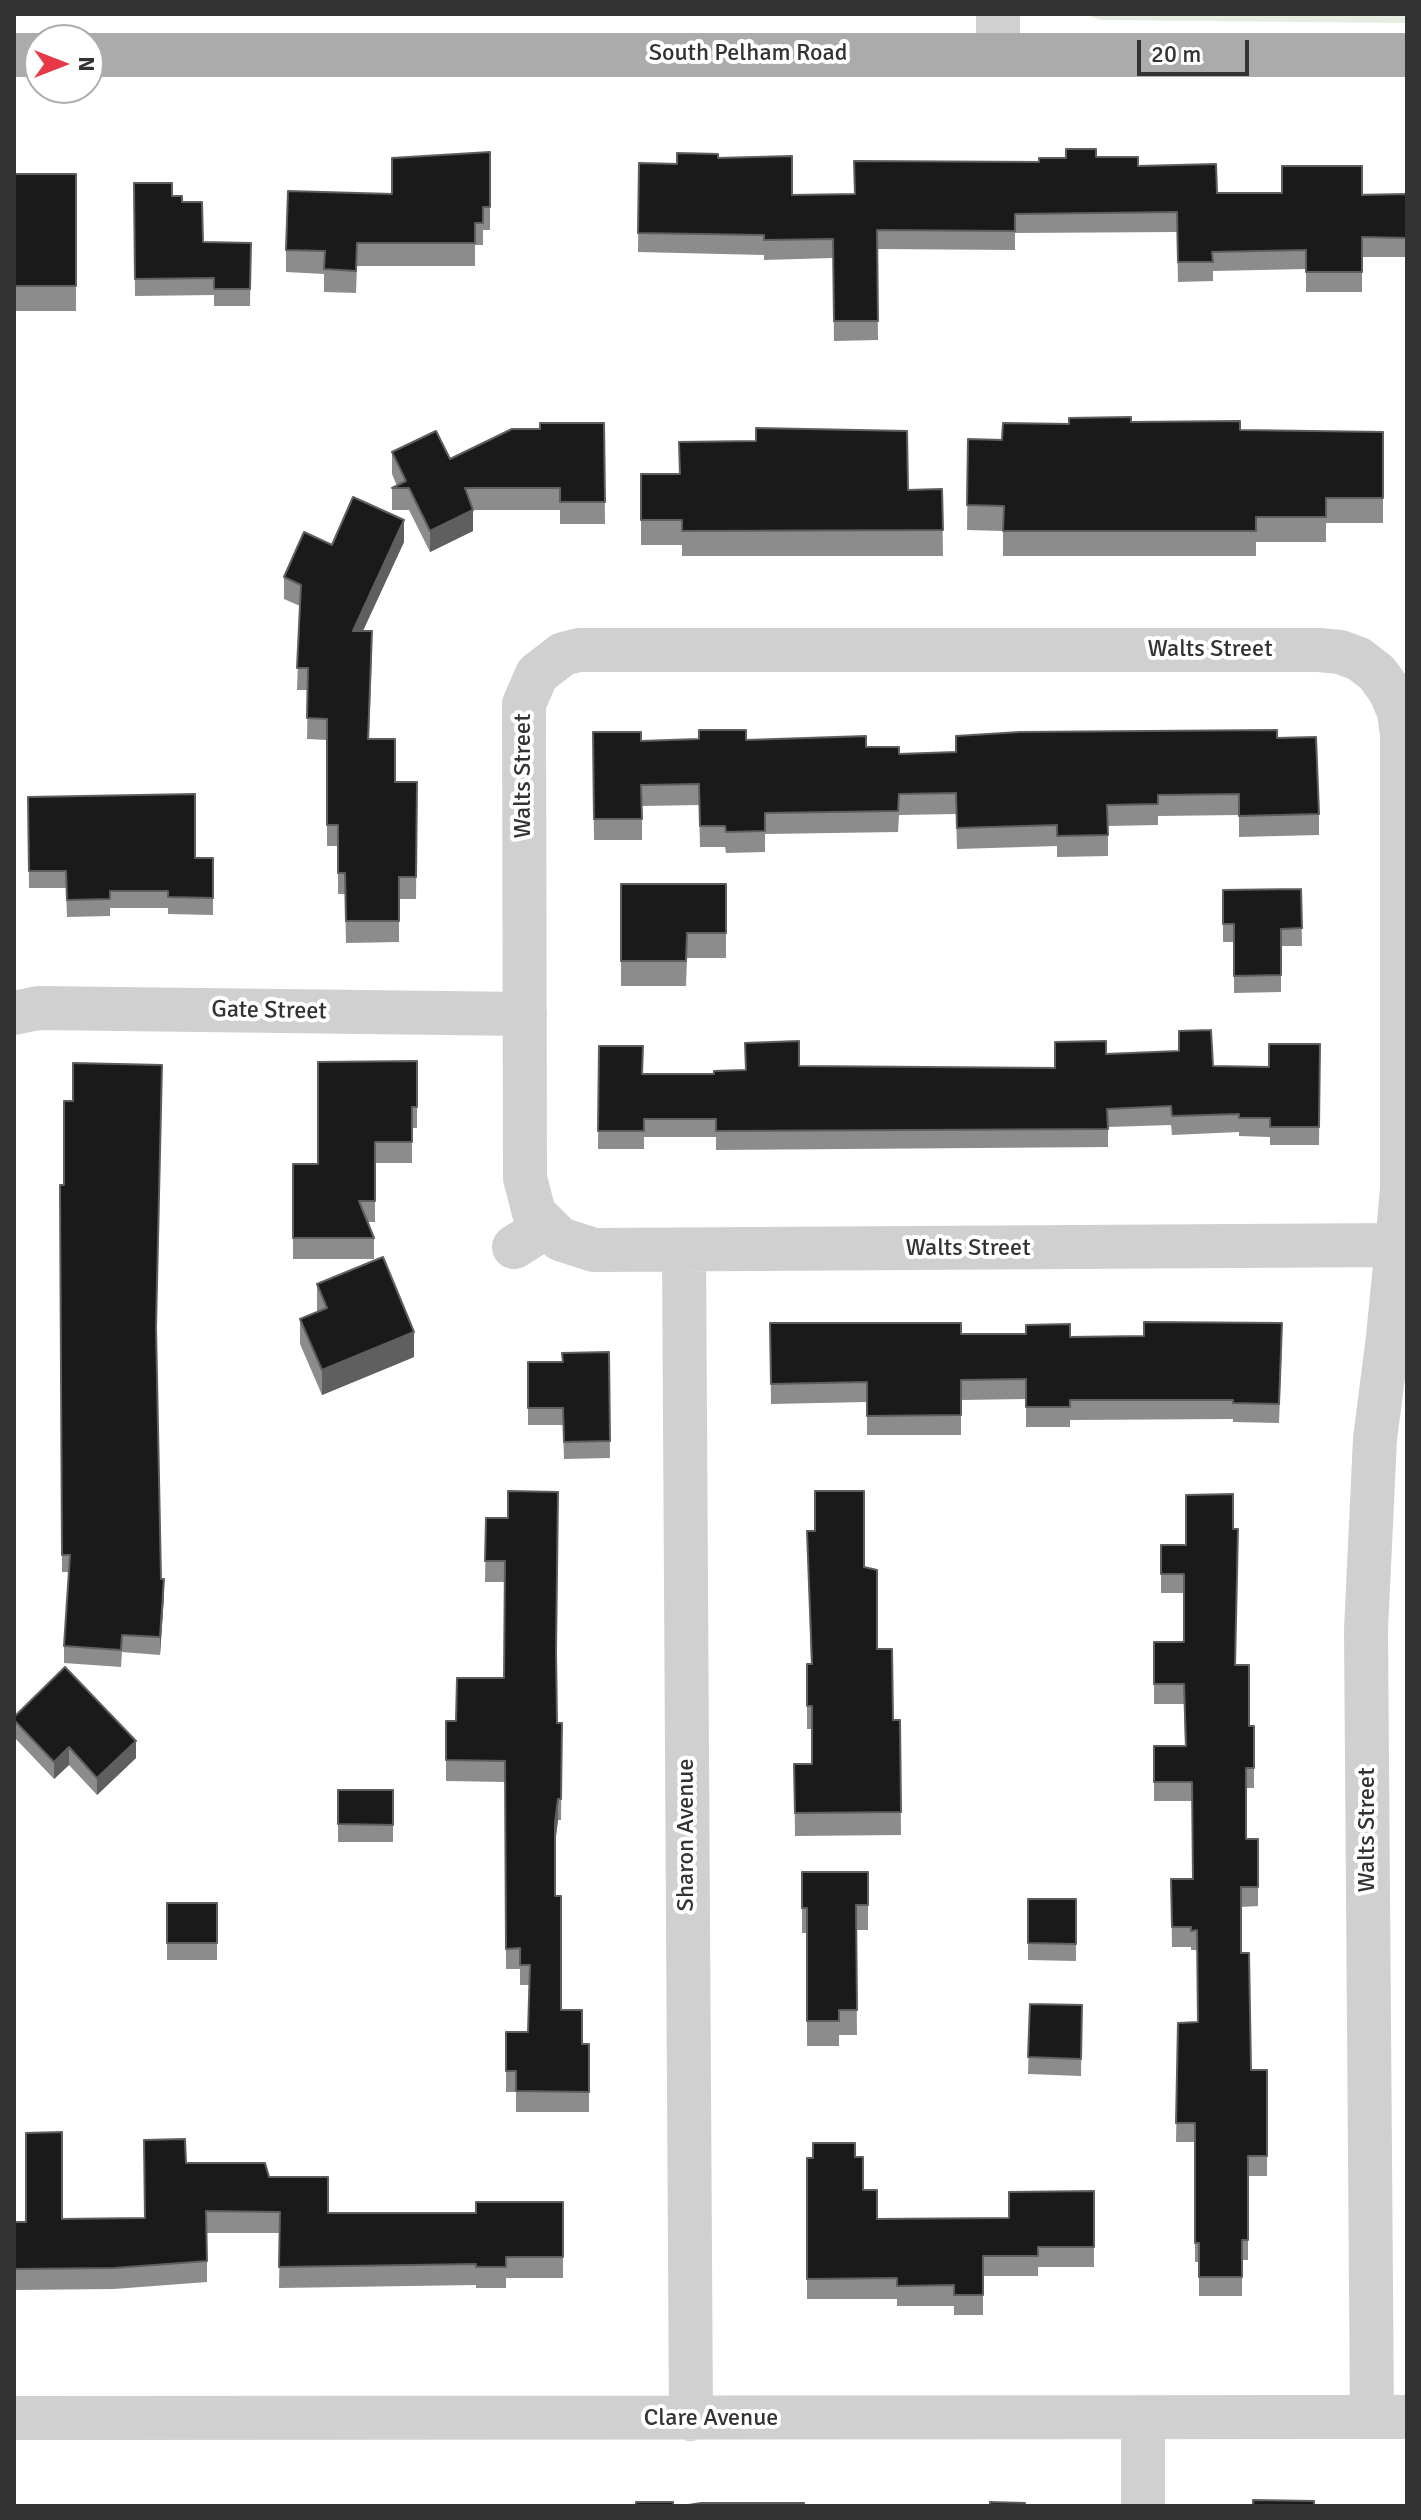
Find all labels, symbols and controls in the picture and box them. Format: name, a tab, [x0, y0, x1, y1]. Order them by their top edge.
north arrow	[24, 24, 104, 104]
scale bar	[1141, 24, 1253, 74]
text: 20 m	[1151, 39, 1201, 69]
street label: South Pelham Road	[649, 40, 847, 68]
text: N	[73, 56, 100, 72]
street label: Walts Street	[1147, 636, 1273, 664]
street label: Walts Street	[510, 713, 538, 839]
street label: Gate Street	[211, 996, 327, 1026]
street label: Walts Street	[905, 1235, 1031, 1263]
street label: Sharon Avenue	[673, 1759, 701, 1911]
street label: Walts Street	[1354, 1767, 1382, 1893]
street label: Clare Avenue	[644, 2405, 778, 2433]

